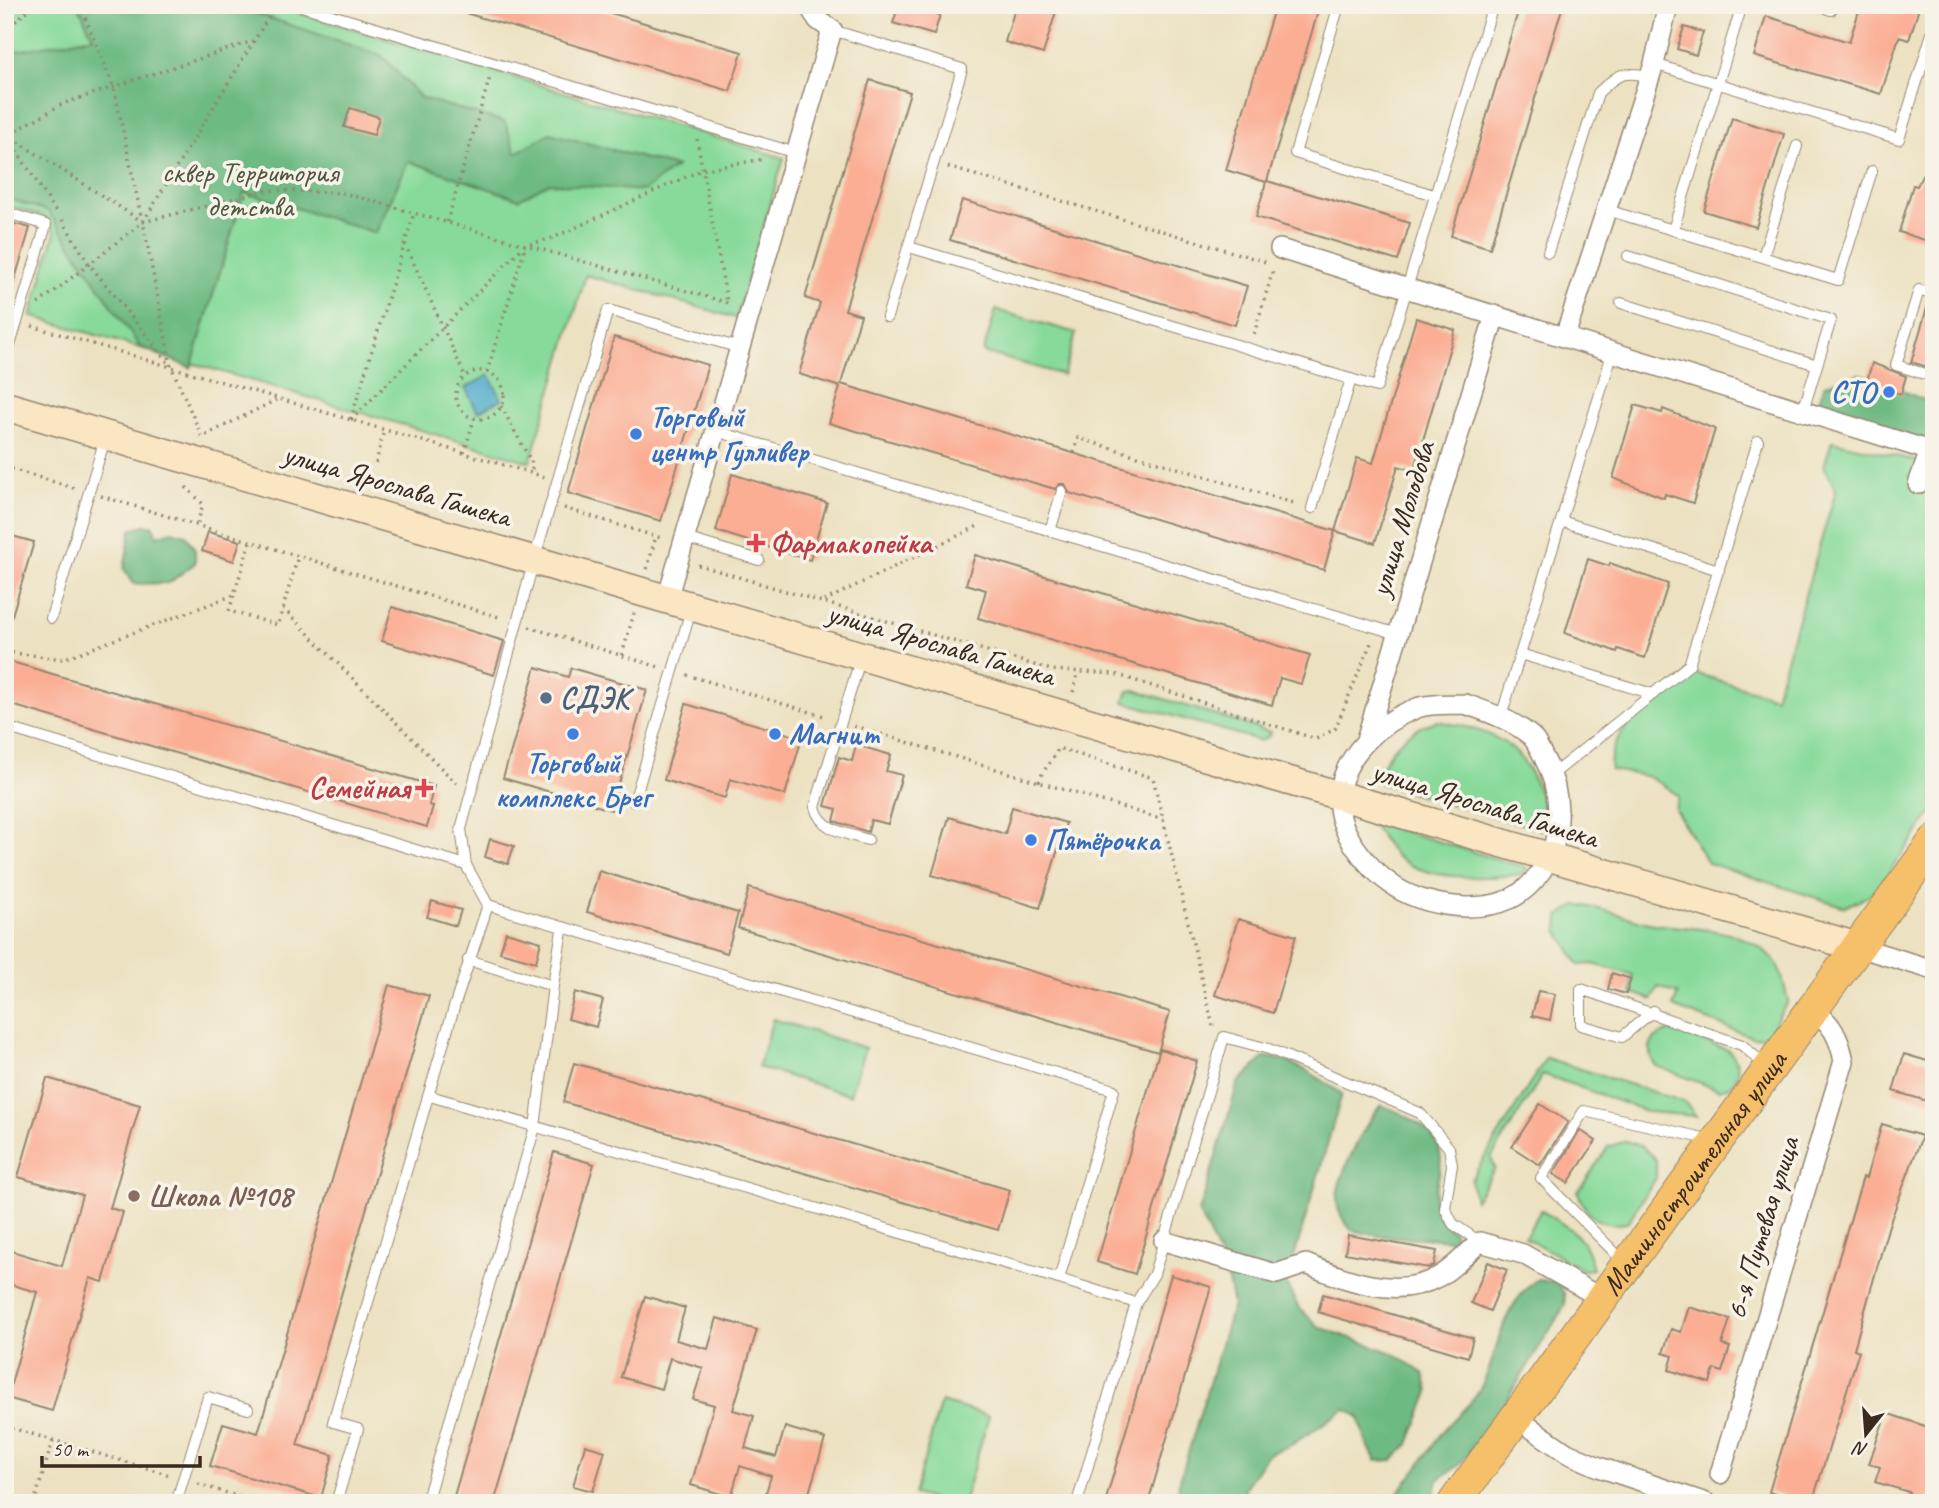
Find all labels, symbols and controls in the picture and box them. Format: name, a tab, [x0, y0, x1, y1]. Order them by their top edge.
park label: сквер Территория детства	[162, 153, 341, 225]
place label: СТО	[1831, 373, 1879, 411]
marker: СТО	[1881, 384, 1897, 400]
place label: Торговый центр Гулливер	[650, 398, 810, 471]
marker: Торговый центр Гулливер	[628, 426, 644, 442]
street label: улица Ярослава Гашека	[277, 434, 518, 536]
street label: улица Молодова	[1360, 435, 1444, 603]
place label: Фармакопейка	[770, 524, 934, 562]
marker: Фармакопейка	[748, 535, 764, 551]
street label: улица Ярослава Гашека	[821, 593, 1062, 695]
place label: СДЭК	[560, 679, 635, 717]
marker: СДЭК	[538, 690, 554, 706]
place label: Магнит	[789, 715, 880, 753]
marker: Торговый комплекс Брег	[565, 726, 581, 742]
marker: Магнит	[767, 726, 783, 742]
place label: Торговый комплекс Брег	[495, 744, 655, 816]
street label: улица Ярослава Гашека	[1365, 751, 1605, 857]
place label: Семейная	[309, 769, 412, 807]
marker: Семейная	[416, 780, 432, 796]
place label: Пятёрочка	[1045, 821, 1162, 859]
marker: Пятёрочка	[1023, 832, 1039, 848]
street label: Машиностроительная улица	[1592, 1042, 1796, 1302]
street label: 6-я Путевая улица	[1716, 1130, 1808, 1324]
place label: Школа №108	[148, 1177, 296, 1215]
marker: Школа №108	[126, 1188, 142, 1204]
north arrow	[1830, 1400, 1900, 1470]
scale bar	[42, 1424, 200, 1468]
text: N	[1849, 1435, 1870, 1462]
text: 50 m	[52, 1436, 90, 1462]

